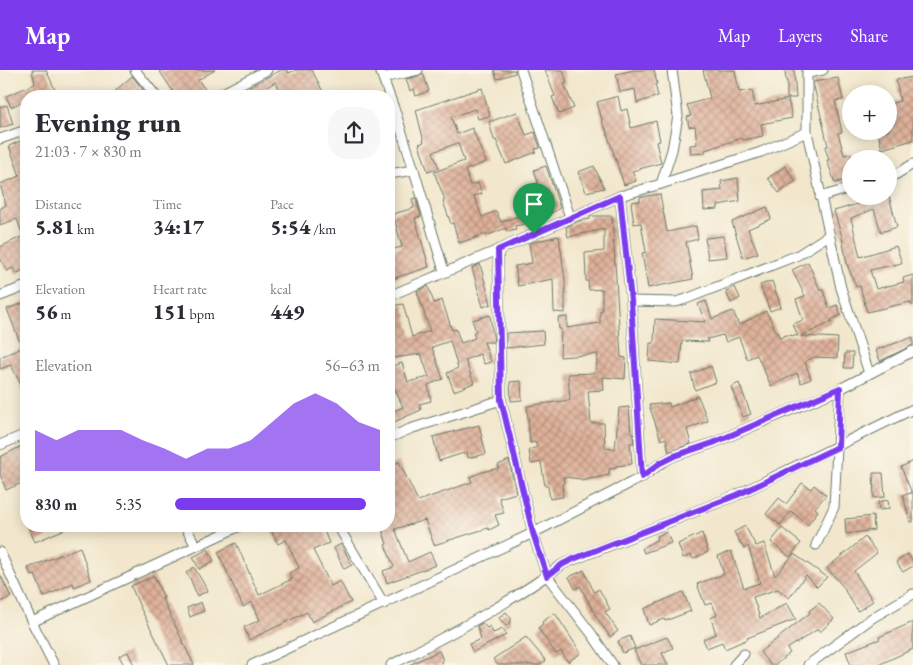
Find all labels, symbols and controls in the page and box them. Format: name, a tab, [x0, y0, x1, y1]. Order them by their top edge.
text: Map	[25, 20, 70, 51]
text: Map	[718, 24, 750, 47]
text: Layers	[778, 24, 822, 47]
text: Share	[850, 24, 888, 47]
map controls	[842, 85, 897, 205]
button: +	[842, 85, 897, 140]
text: Evening run	[35, 104, 181, 140]
button: share	[328, 107, 380, 159]
text: 21:03 · 7 × 830 m	[35, 141, 142, 162]
button: −	[842, 150, 897, 205]
pin	[513, 183, 555, 234]
icon: arrive	[520, 190, 548, 218]
text: Distance	[35, 195, 82, 213]
text: Time	[153, 195, 182, 213]
text: Pace	[270, 195, 294, 213]
text: 5.81	[35, 213, 74, 240]
text: 34:17	[153, 213, 204, 240]
text: 5:54	[270, 213, 310, 240]
text: km	[74, 220, 95, 238]
text: /km	[310, 220, 336, 238]
text: Elevation	[35, 280, 85, 298]
text: Heart rate	[153, 280, 207, 298]
text: kcal	[270, 280, 291, 298]
text: 56	[35, 298, 58, 325]
text: 151	[153, 298, 187, 325]
text: 449	[270, 298, 304, 325]
text: m	[58, 305, 71, 323]
text: bpm	[187, 305, 215, 323]
text: Elevation	[35, 355, 93, 376]
text: 56–63 m	[325, 355, 380, 376]
text: 830 m	[35, 494, 77, 515]
text: 5:35	[115, 494, 142, 515]

